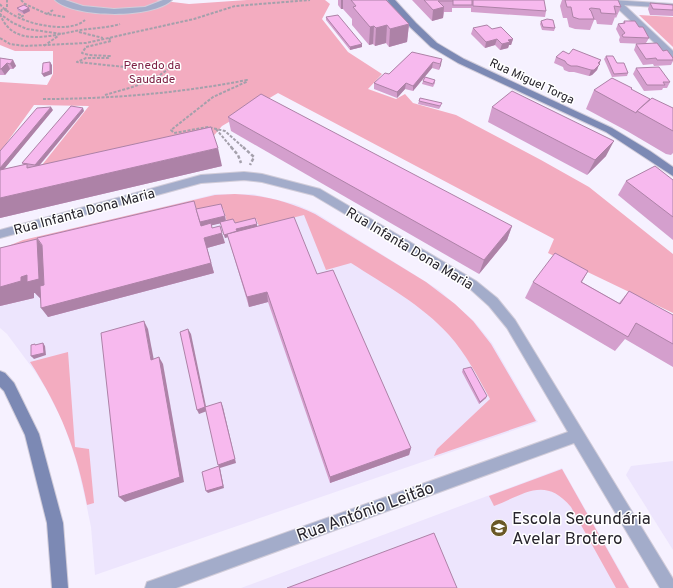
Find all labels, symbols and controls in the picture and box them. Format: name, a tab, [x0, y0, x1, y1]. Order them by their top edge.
street label: Rua Miguel Torga	[487, 55, 577, 109]
park label: Penedo da Saudade	[123, 58, 181, 88]
street label: Rua Infanta Dona Maria	[12, 185, 157, 240]
street label: Rua Infanta Dona Maria	[342, 204, 476, 294]
street label: Rua António Leitão	[294, 478, 437, 548]
place label: Escola Secundária Avelar Brotero	[512, 509, 651, 551]
school or university icon: Escola Secundária Avelar Brotero	[489, 518, 509, 538]

